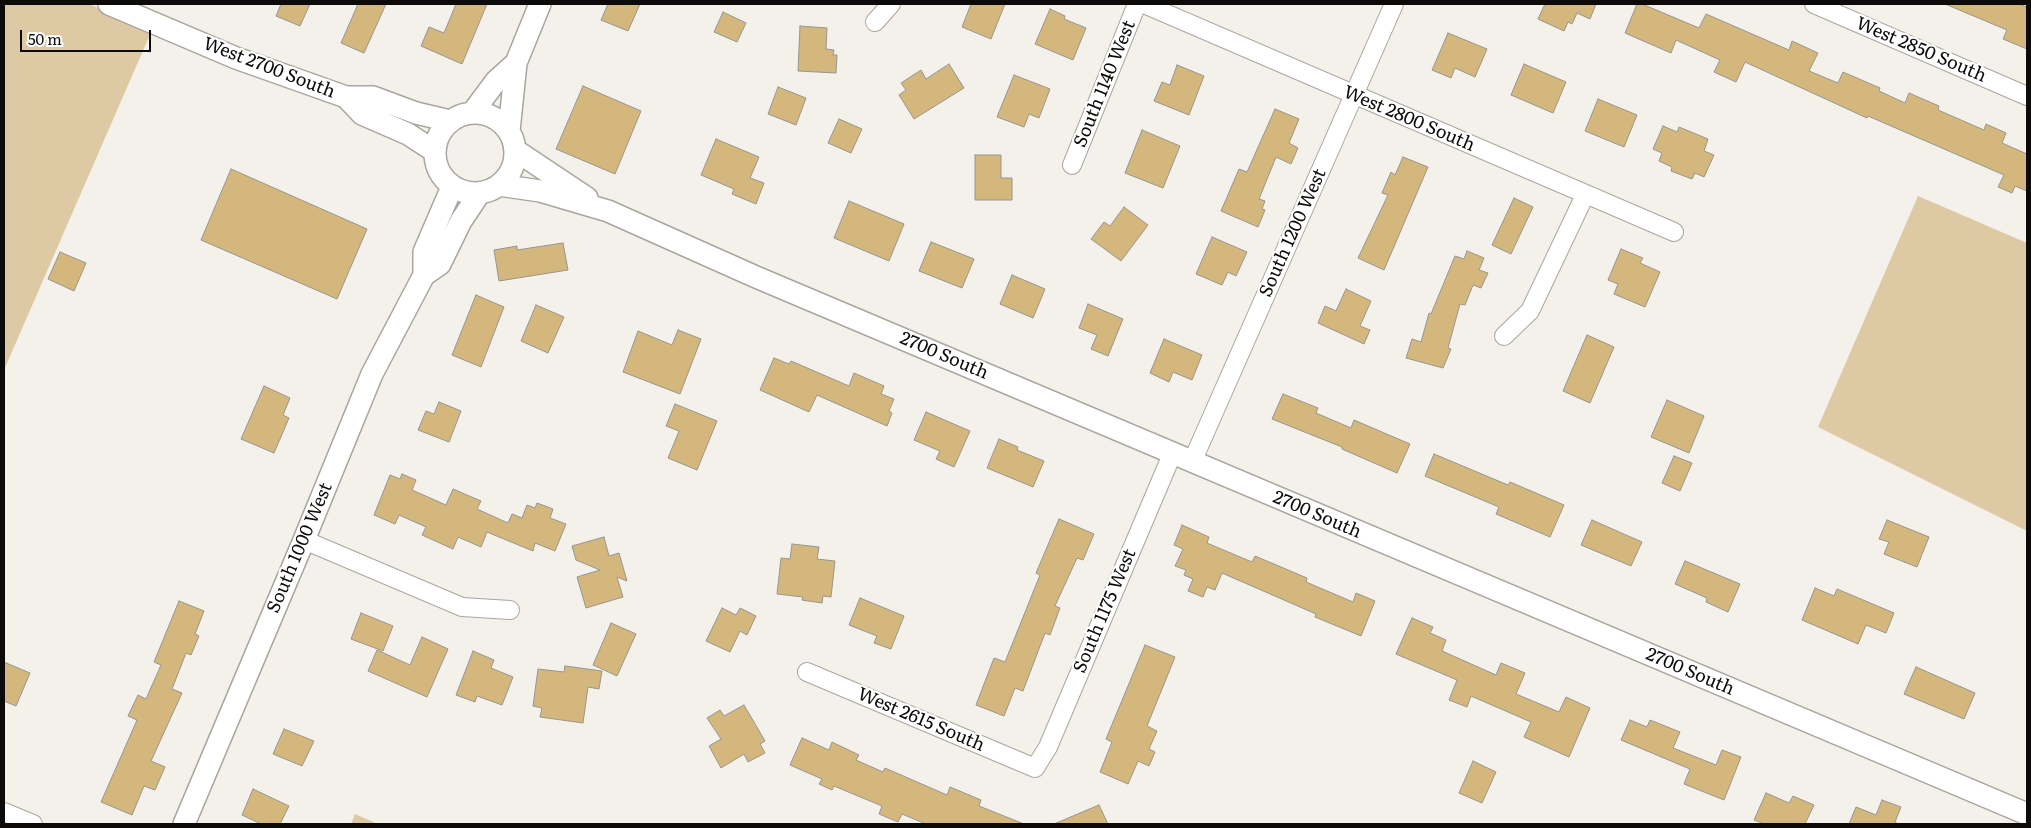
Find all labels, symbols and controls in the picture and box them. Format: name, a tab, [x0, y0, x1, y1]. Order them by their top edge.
street label: West 2850 South	[1853, 13, 1989, 87]
street label: South 1140 West	[1070, 17, 1140, 151]
scale bar	[22, 20, 154, 52]
text: 50 m	[28, 27, 62, 50]
street label: West 2700 South	[200, 33, 338, 103]
street label: West 2800 South	[1340, 82, 1478, 156]
street label: South 1200 West	[1255, 166, 1331, 300]
street label: 2700 South	[897, 328, 991, 384]
street label: South 1000 West	[263, 480, 337, 616]
street label: 2700 South	[1270, 487, 1364, 543]
street label: South 1175 West	[1069, 546, 1141, 676]
street label: 2700 South	[1643, 644, 1737, 700]
street label: West 2615 South	[854, 683, 988, 757]

